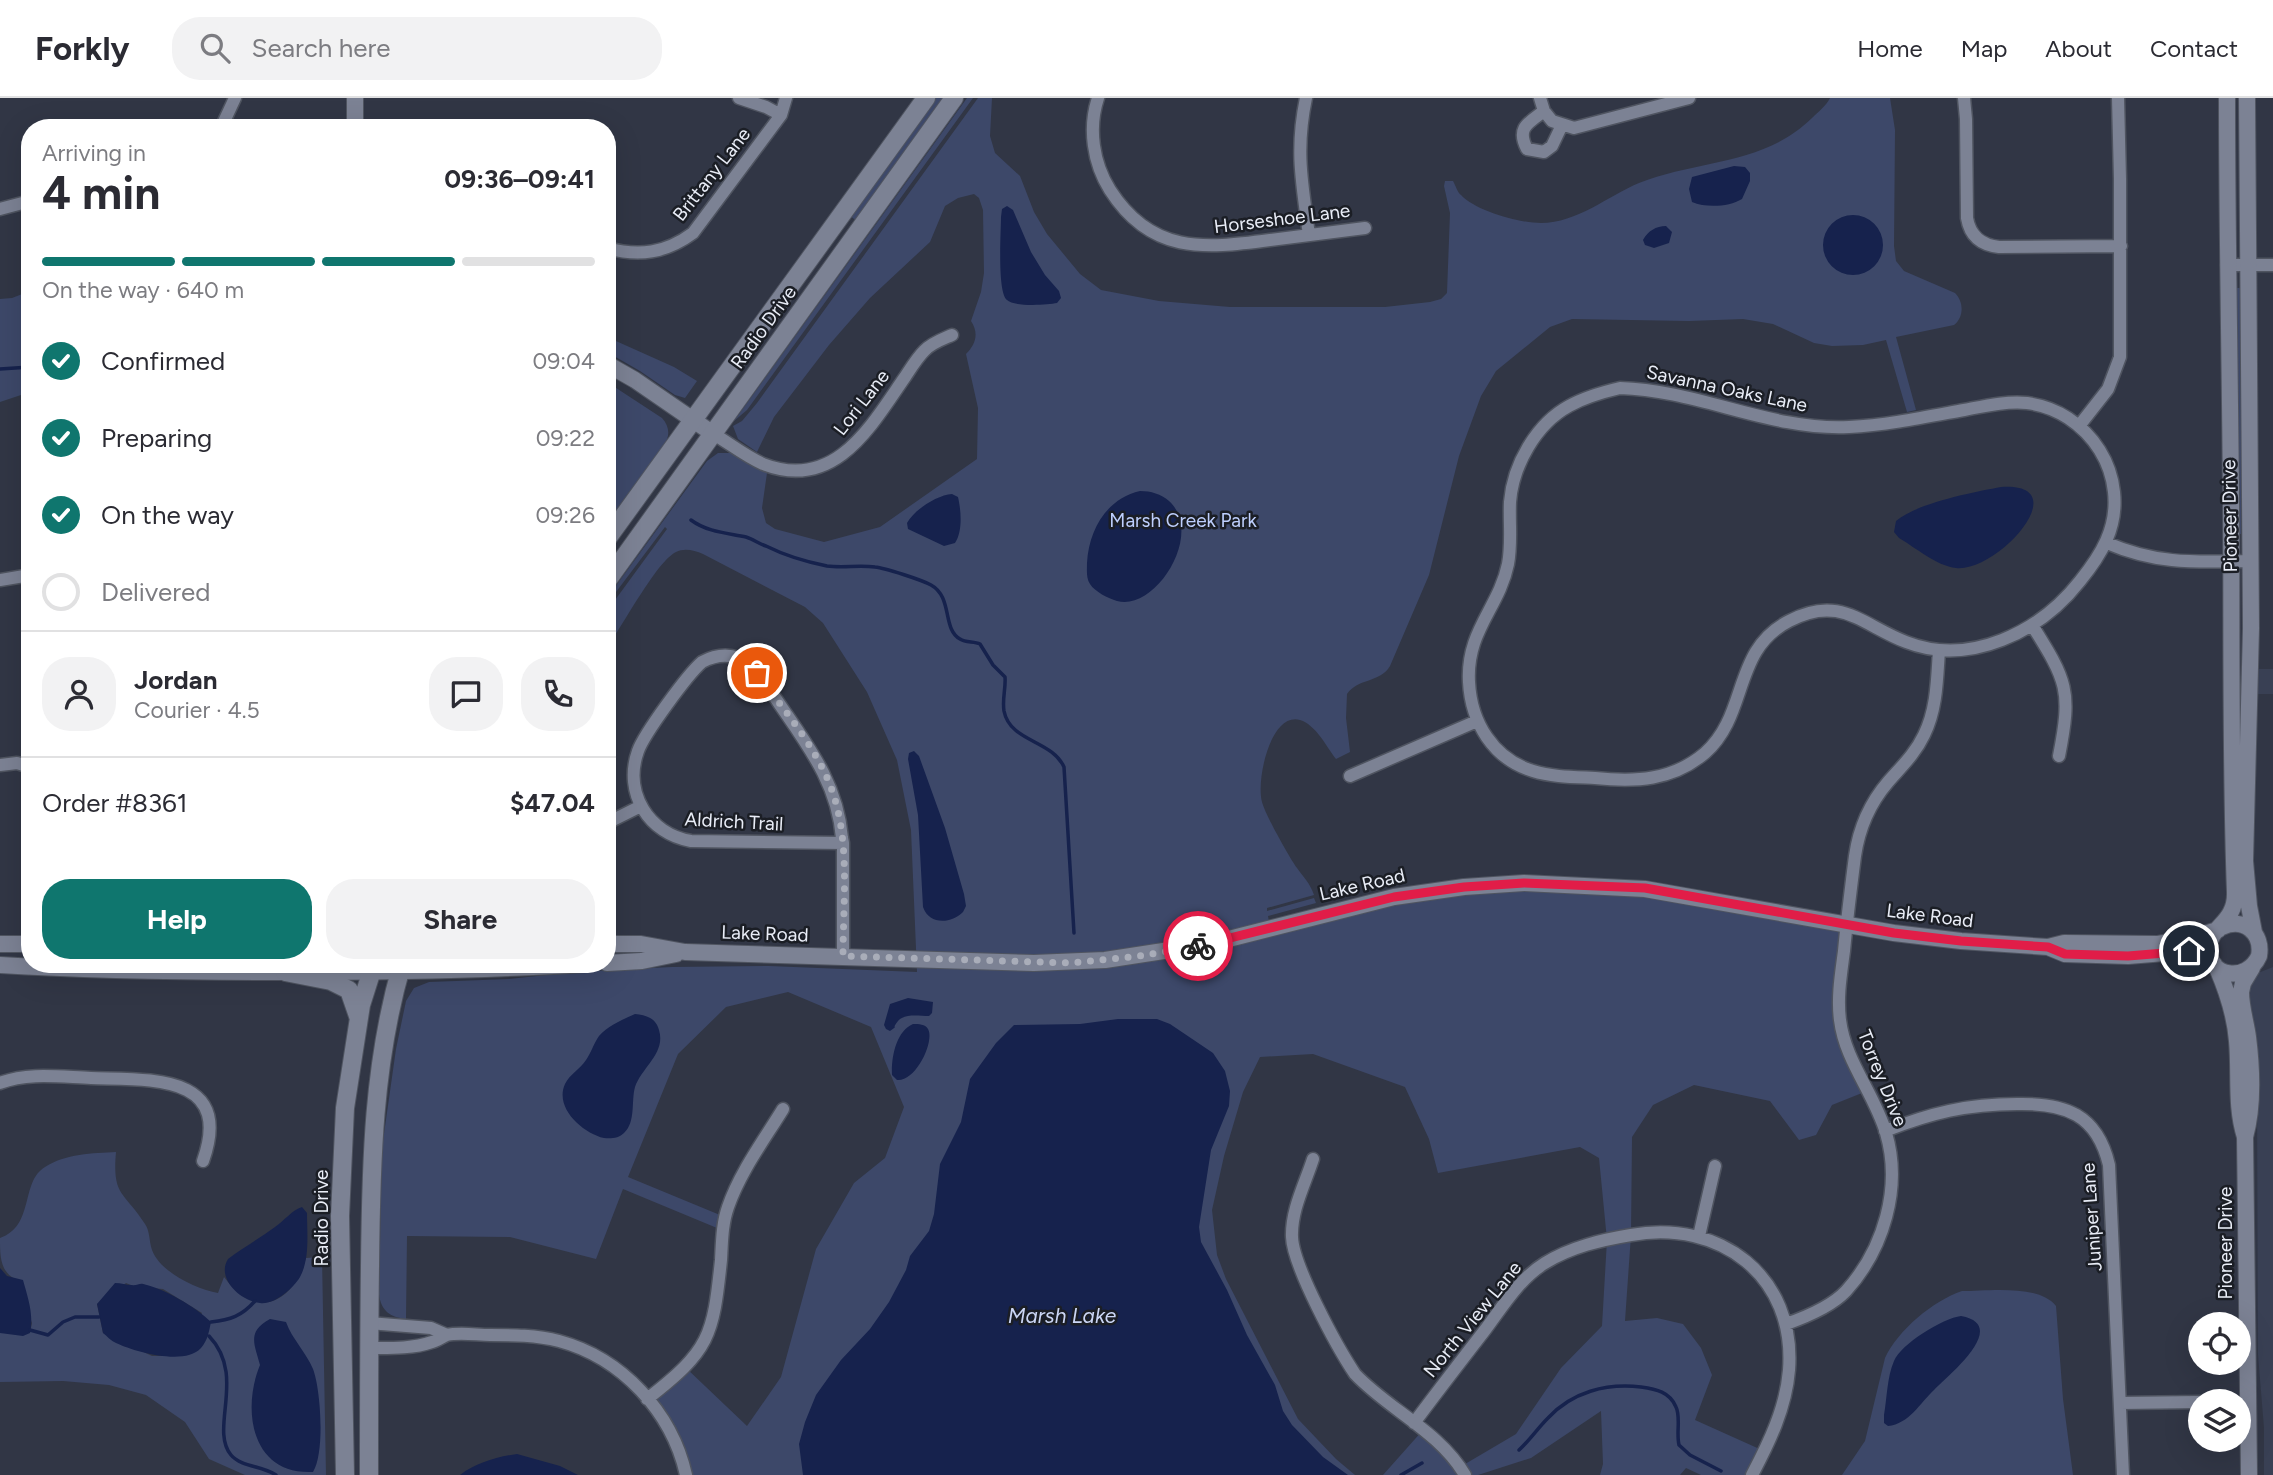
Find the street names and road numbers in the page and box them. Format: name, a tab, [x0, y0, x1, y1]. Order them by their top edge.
street label: Brittany Lane	[668, 123, 755, 226]
street label: Horseshoe Lane	[1213, 199, 1351, 238]
street label: Radio Drive	[726, 281, 801, 373]
street label: Savanna Oaks Lane	[1644, 360, 1809, 417]
street label: Lori Lane	[829, 365, 894, 440]
street label: Pioneer Drive	[2217, 459, 2242, 573]
street label: Aldrich Trail	[684, 807, 784, 836]
street label: Lake Road	[1317, 863, 1407, 906]
street label: Lake Road	[1885, 899, 1975, 932]
street label: Lake Road	[721, 920, 809, 947]
street label: Torrey Drive	[1853, 1027, 1912, 1130]
street label: Juniper Lane	[2076, 1162, 2107, 1272]
street label: Radio Drive	[310, 1170, 333, 1266]
street label: Pioneer Drive	[2214, 1187, 2237, 1299]
street label: North View Lane	[1419, 1257, 1526, 1382]

